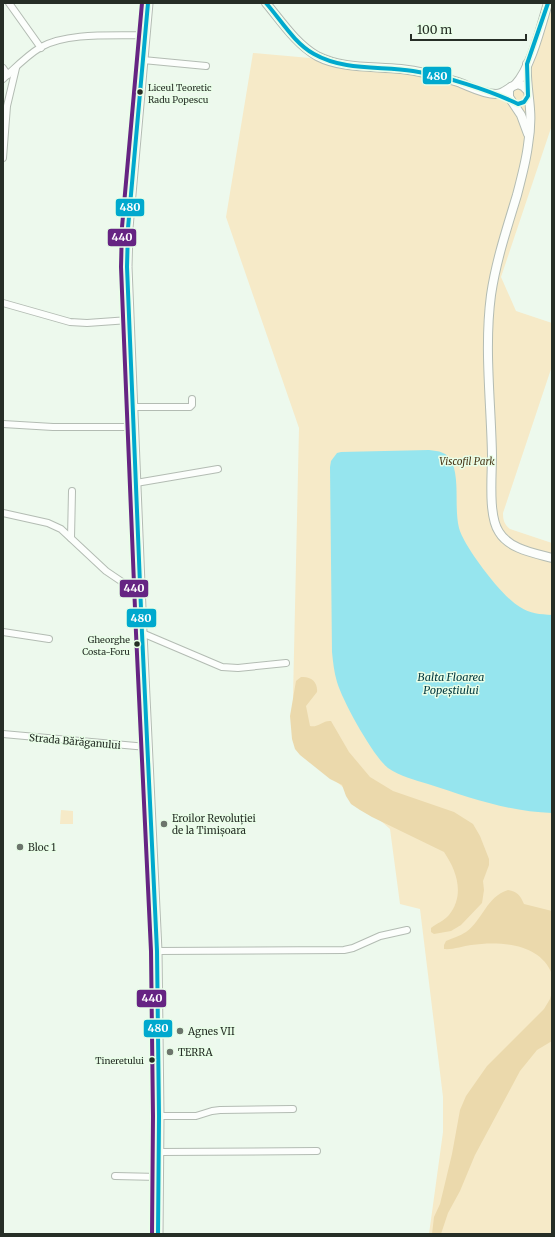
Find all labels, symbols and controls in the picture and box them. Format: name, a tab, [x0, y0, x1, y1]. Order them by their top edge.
scale bar	[411, 16, 526, 42]
text: 100 m	[417, 22, 452, 37]
line badge: 480	[422, 66, 452, 85]
text: 480	[427, 69, 447, 83]
place label: Liceul Teoretic Radu Popescu	[148, 82, 212, 105]
marker: Liceul Teoretic Radu Popescu	[135, 87, 145, 97]
line badge: 480	[115, 198, 145, 217]
text: 480	[120, 200, 140, 214]
line badge: 440	[107, 228, 137, 247]
text: 440	[111, 230, 133, 244]
park label: Viscofil Park	[439, 455, 495, 468]
line badge: 440	[119, 579, 149, 598]
text: 440	[123, 581, 145, 595]
line badge: 480	[126, 608, 157, 628]
text: 480	[131, 611, 151, 625]
place label: Gheorghe Costa-Foru	[82, 634, 130, 657]
marker: Gheorghe Costa-Foru	[132, 639, 142, 649]
water label: Balta Floarea Popeștiului	[418, 670, 484, 697]
street label: Strada Bărăganului	[29, 731, 121, 752]
place label: Eroilor Revoluției de la Timișoara	[172, 812, 256, 837]
marker: Eroilor Revoluției de la Timișoara	[159, 819, 169, 829]
place label: Bloc 1	[28, 841, 56, 854]
marker: Bloc 1	[15, 842, 25, 852]
line badge: 440	[136, 989, 167, 1008]
text: 440	[141, 991, 163, 1005]
line badge: 480	[143, 1019, 173, 1038]
text: 480	[148, 1021, 168, 1035]
place label: Agnes VII	[187, 1025, 235, 1038]
marker: Agnes VII	[175, 1026, 185, 1036]
place label: TERRA	[178, 1046, 214, 1059]
marker: TERRA	[165, 1047, 175, 1057]
place label: Tineretului	[95, 1055, 144, 1066]
marker: Tineretului	[147, 1055, 157, 1065]

